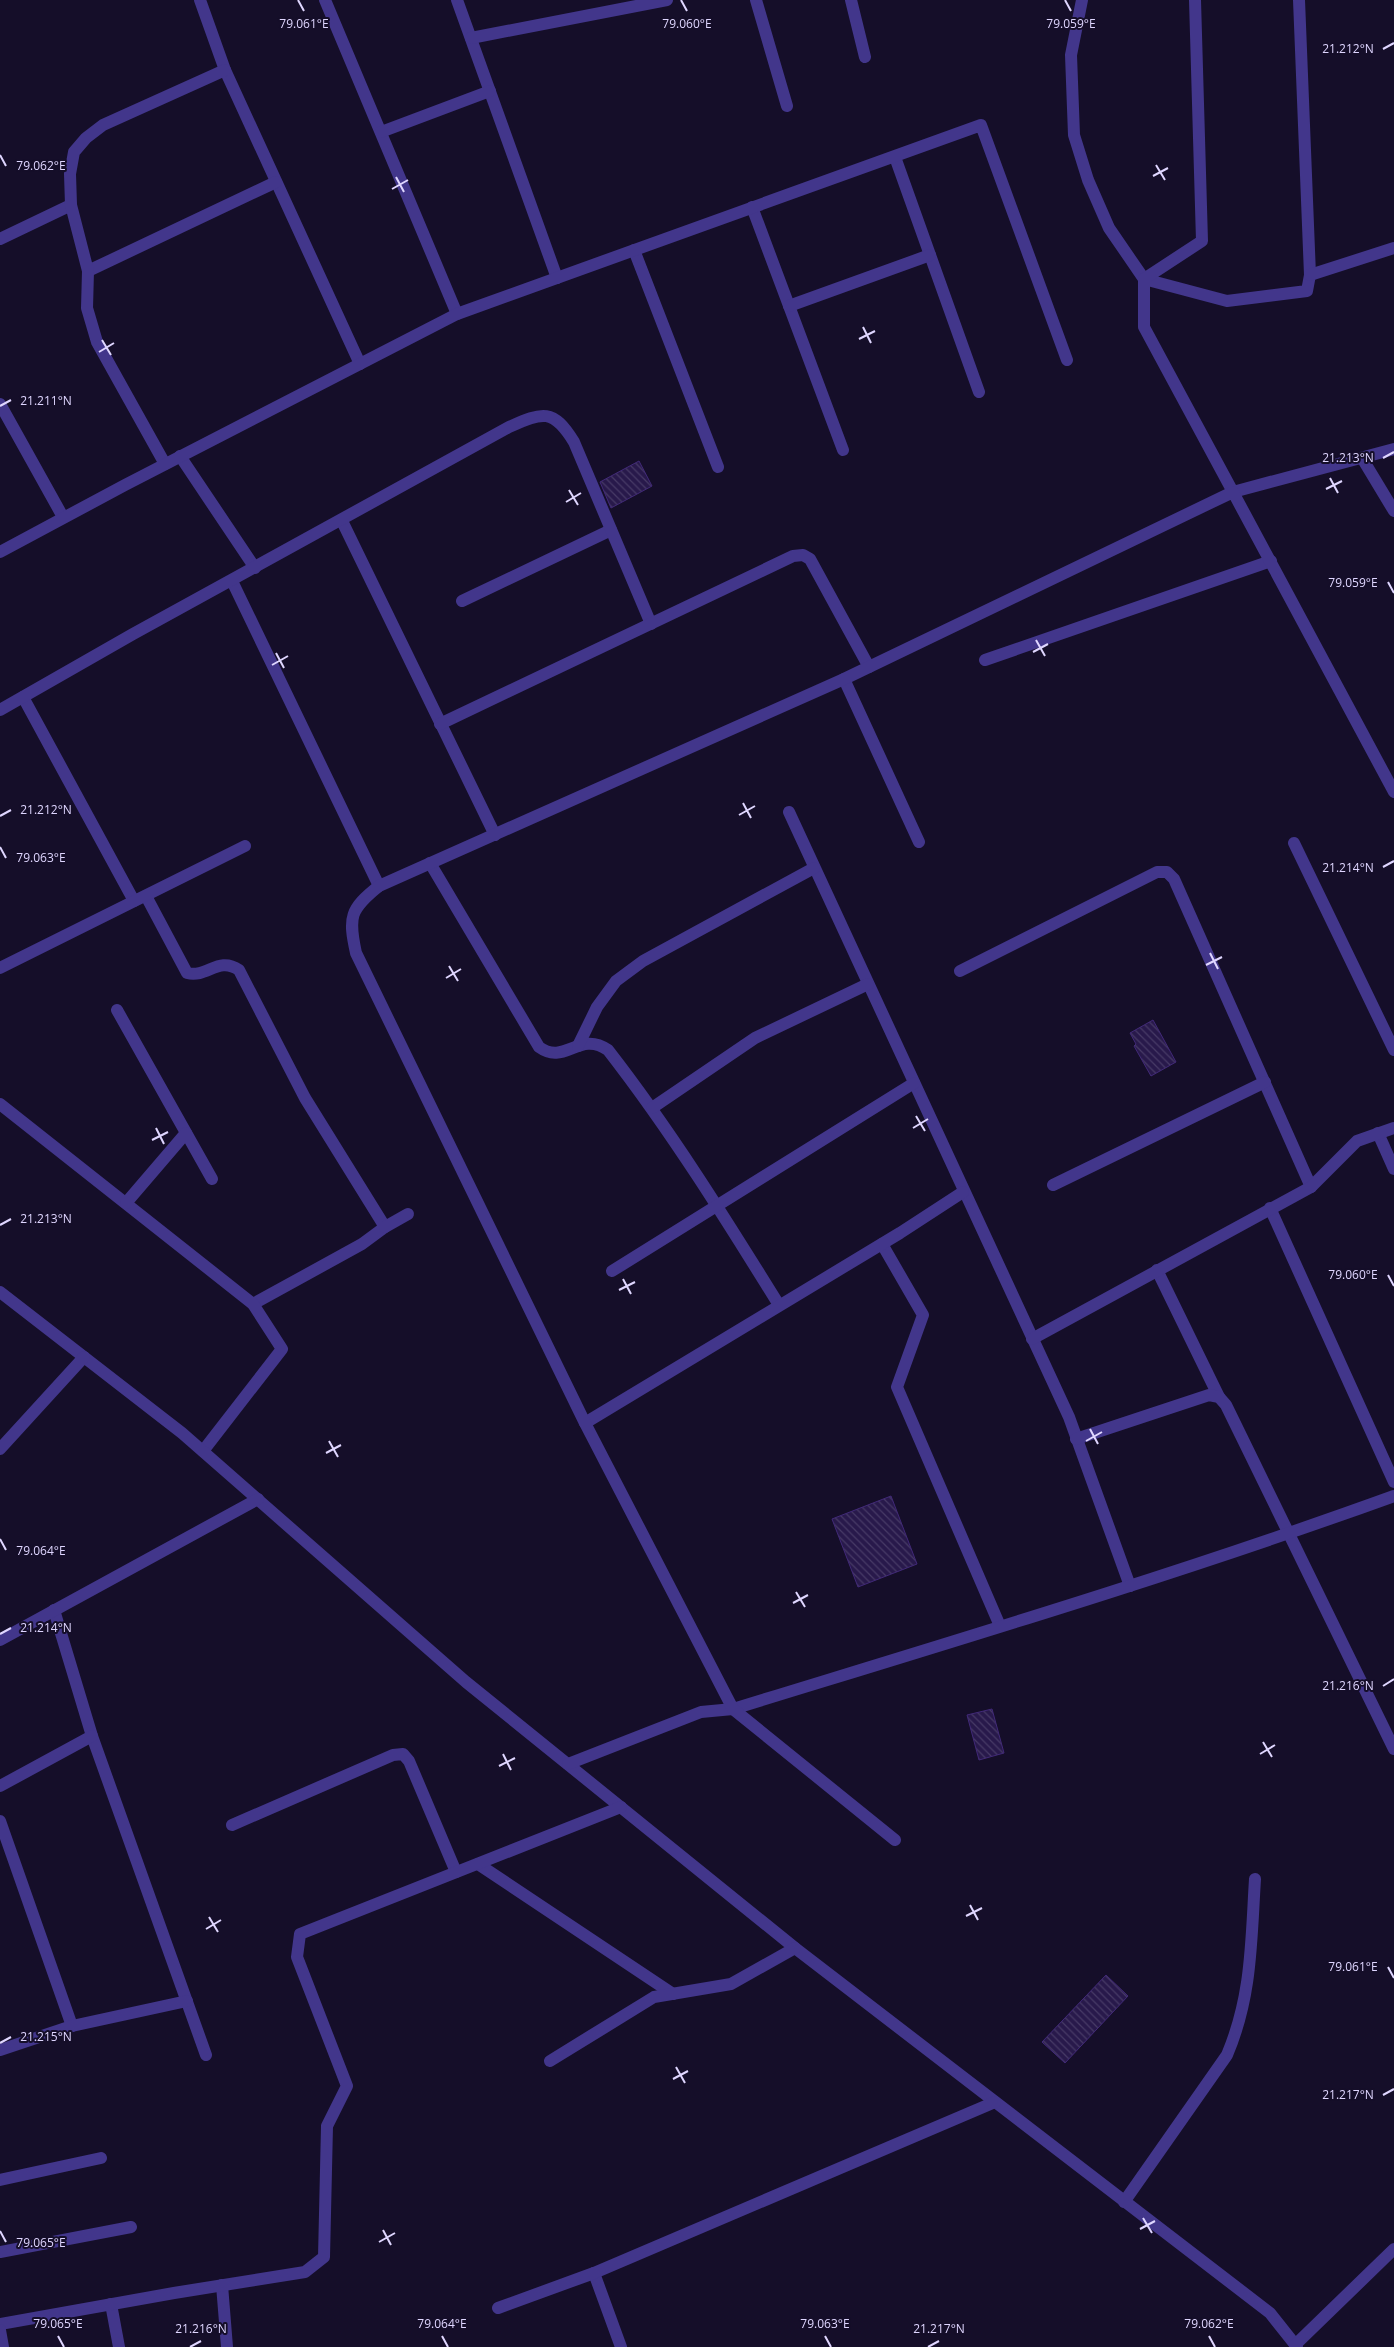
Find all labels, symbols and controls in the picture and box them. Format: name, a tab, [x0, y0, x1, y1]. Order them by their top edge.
text: 79.061°E	[279, 15, 329, 32]
text: 79.060°E	[662, 15, 712, 32]
text: 79.059°E	[1046, 15, 1096, 32]
text: 21.212°N	[1322, 40, 1374, 57]
text: 79.062°E	[16, 157, 66, 174]
text: 21.211°N	[20, 392, 72, 409]
text: 21.213°N	[1322, 449, 1374, 466]
text: 79.059°E	[1328, 574, 1378, 591]
text: 21.212°N	[20, 801, 72, 818]
text: 79.063°E	[16, 849, 66, 866]
text: 21.214°N	[1322, 859, 1374, 876]
text: 21.213°N	[20, 1210, 72, 1227]
text: 79.060°E	[1328, 1266, 1378, 1283]
text: 79.064°E	[16, 1542, 66, 1559]
text: 21.214°N	[20, 1619, 72, 1636]
text: 21.216°N	[1322, 1677, 1374, 1694]
text: 79.061°E	[1328, 1958, 1378, 1975]
text: 21.215°N	[20, 2028, 72, 2045]
text: 21.217°N	[1322, 2086, 1374, 2103]
text: 79.065°E	[16, 2234, 66, 2251]
text: 79.065°E	[33, 2315, 83, 2332]
text: 79.064°E	[417, 2315, 467, 2332]
text: 79.063°E	[800, 2315, 850, 2332]
text: 79.062°E	[1184, 2315, 1234, 2332]
text: 21.216°N	[175, 2320, 227, 2337]
text: 21.217°N	[913, 2320, 965, 2337]

